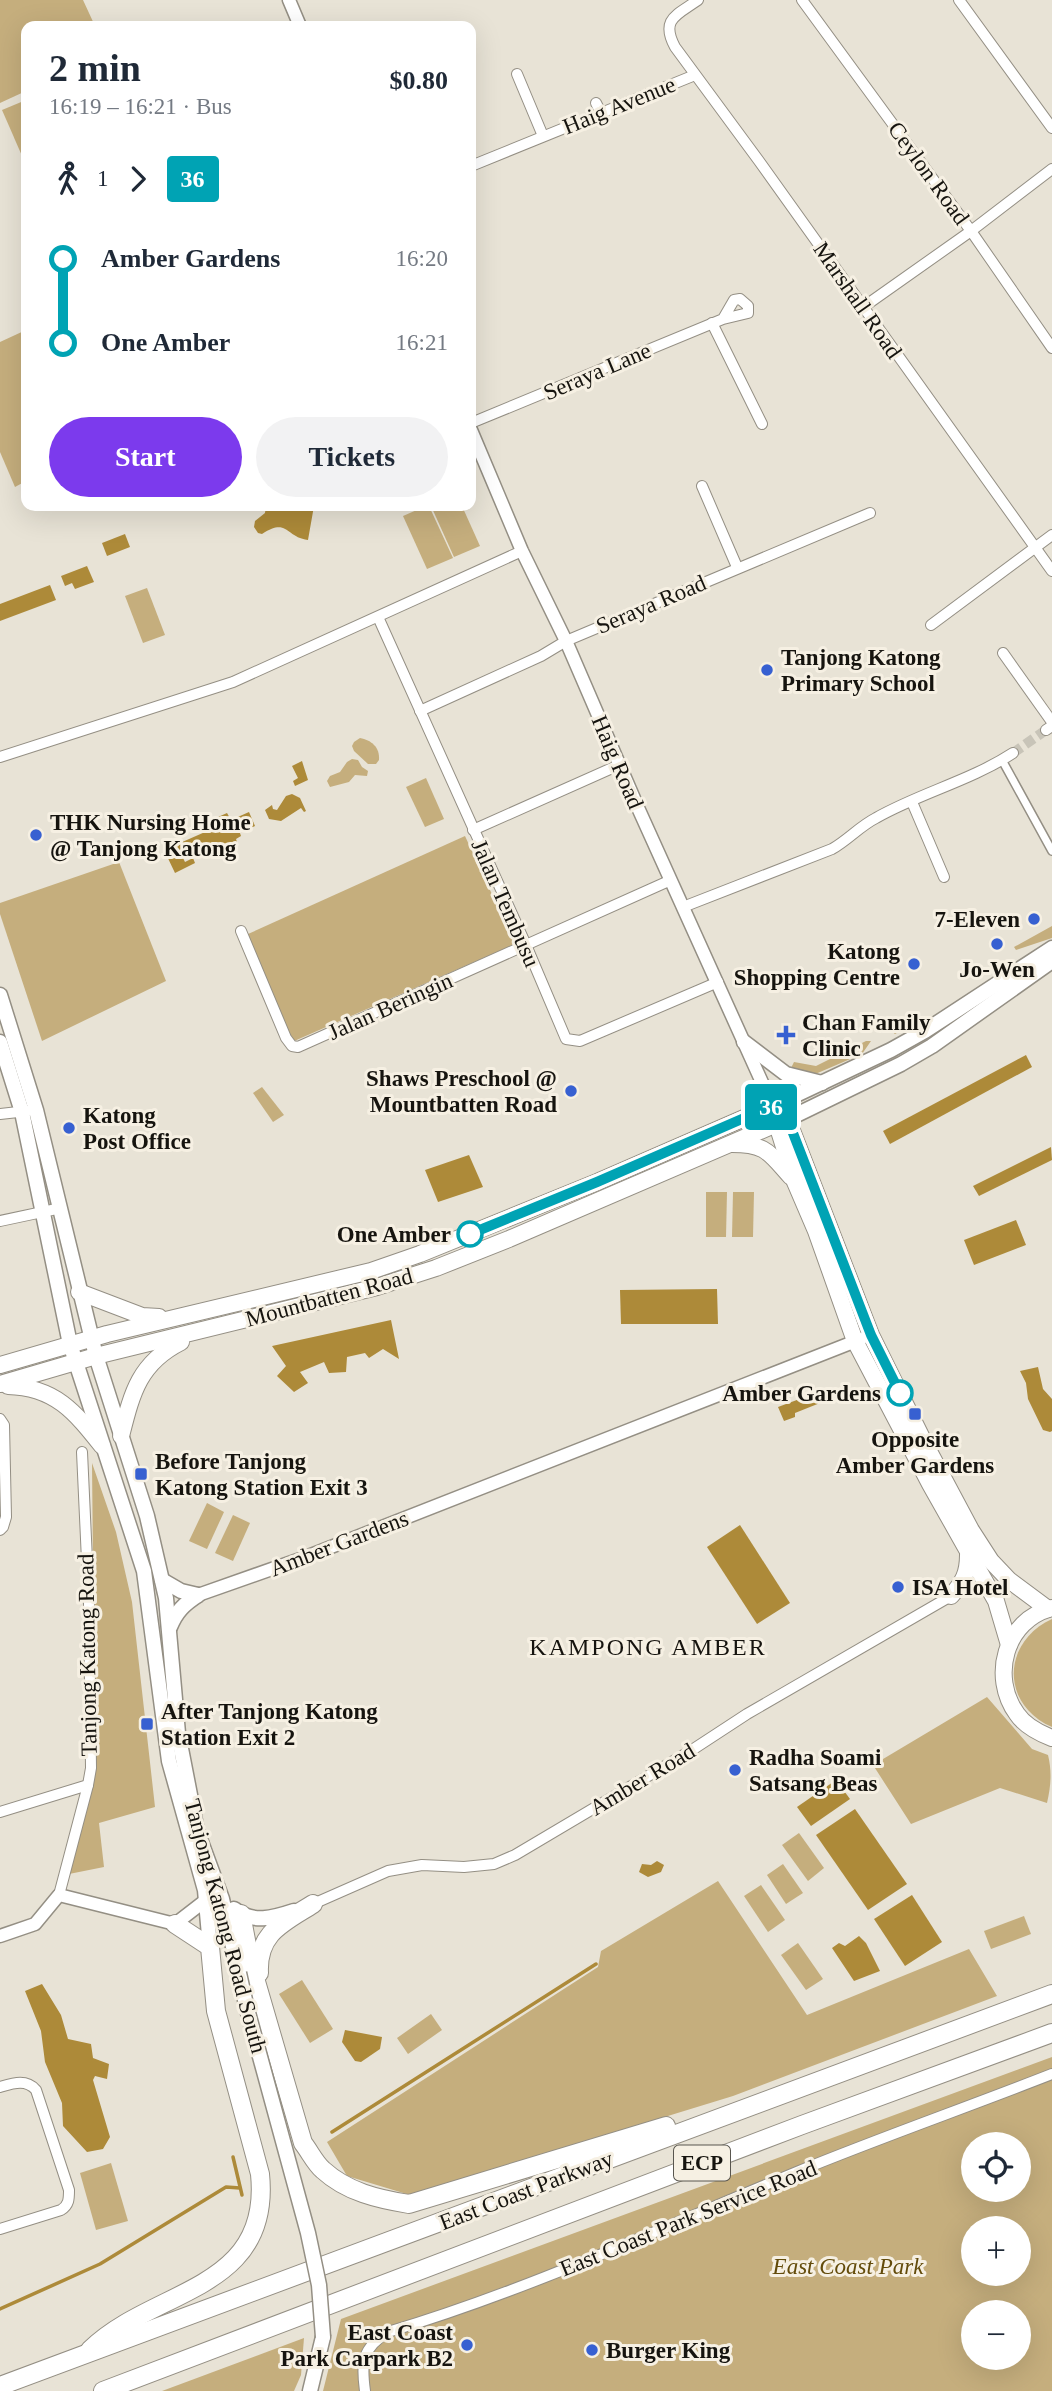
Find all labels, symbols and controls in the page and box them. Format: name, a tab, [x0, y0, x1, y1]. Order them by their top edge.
text: 2 min	[49, 47, 141, 89]
text: $0.80	[390, 66, 448, 95]
street label: Haig Avenue	[559, 72, 679, 139]
text: 16:19 – 16:21 · Bus	[49, 94, 232, 119]
street label: Ceylon Road	[883, 117, 974, 230]
icon: walk	[49, 160, 87, 198]
icon: forward	[119, 160, 157, 198]
text: 1	[97, 166, 109, 191]
text: 36	[181, 166, 205, 192]
street label: Marshall Road	[808, 237, 907, 364]
text: Amber Gardens	[101, 244, 280, 273]
text: 16:20	[396, 246, 448, 271]
text: One Amber	[101, 328, 230, 357]
text: 16:21	[396, 330, 448, 355]
street label: Seraya Lane	[540, 338, 655, 405]
button: Start	[49, 417, 242, 497]
button: Tickets	[256, 417, 448, 497]
street label: Seraya Road	[593, 570, 710, 639]
place label: Tanjong Katong Primary School	[781, 645, 941, 696]
marker: Tanjong Katong Primary School	[759, 662, 775, 678]
street label: Haig Road	[587, 712, 649, 813]
place label: THK Nursing Home @ Tanjong Katong	[50, 810, 251, 862]
marker: THK Nursing Home @ Tanjong Katong	[28, 827, 44, 843]
street label: Jalan Tembusu	[466, 836, 545, 971]
place label: 7-Eleven	[934, 907, 1020, 932]
marker: 7-Eleven	[1026, 911, 1042, 927]
marker: Jo-Wen	[989, 936, 1005, 952]
place label: Katong Shopping Centre	[734, 939, 900, 990]
marker: Katong Shopping Centre	[906, 956, 922, 972]
place label: Jo-Wen	[959, 957, 1035, 982]
street label: Jalan Beringin	[324, 968, 457, 1045]
place label: Chan Family Clinic	[802, 1010, 931, 1061]
marker: Chan Family Clinic	[776, 1025, 796, 1045]
place label: Shaws Preschool @ Mountbatten Road	[366, 1066, 557, 1117]
marker: Shaws Preschool @ Mountbatten Road	[563, 1083, 579, 1099]
line badge: 36	[740, 1084, 802, 1130]
text: 36	[759, 1094, 783, 1120]
place label: Katong Post Office	[83, 1103, 191, 1154]
marker: Katong Post Office	[61, 1120, 77, 1136]
marker: One Amber	[457, 1221, 483, 1247]
place label: One Amber	[337, 1222, 451, 1247]
street label: Mountbatten Road	[243, 1263, 416, 1332]
marker: Amber Gardens	[887, 1380, 913, 1406]
place label: Amber Gardens	[722, 1381, 881, 1406]
marker: Opposite Amber Gardens	[907, 1406, 923, 1422]
place label: Opposite Amber Gardens	[836, 1427, 994, 1478]
place label: Before Tanjong Katong Station Exit 3	[155, 1449, 368, 1500]
marker: Before Tanjong Katong Station Exit 3	[133, 1466, 149, 1482]
street label: Amber Gardens	[266, 1506, 412, 1581]
street label: Tanjong Katong Road	[73, 1553, 102, 1757]
place label: ISA Hotel	[912, 1575, 1008, 1600]
marker: ISA Hotel	[890, 1579, 906, 1595]
district label: KAMPONG AMBER	[529, 1634, 767, 1660]
place label: After Tanjong Katong Station Exit 2	[161, 1699, 378, 1750]
marker: After Tanjong Katong Station Exit 2	[139, 1716, 155, 1732]
street label: Amber Road	[585, 1738, 700, 1821]
place label: Radha Soami Satsang Beas	[749, 1745, 882, 1796]
marker: Radha Soami Satsang Beas	[727, 1762, 743, 1778]
street label: Tanjong Katong Road South	[180, 1796, 272, 2056]
map controls	[961, 2132, 1031, 2370]
button: locate	[961, 2132, 1031, 2202]
street label: East Coast Parkway	[436, 2146, 617, 2235]
road number: ECP	[674, 2146, 730, 2180]
street label: East Coast Park Service Road	[556, 2155, 821, 2282]
button: +	[961, 2216, 1031, 2286]
park label: East Coast Park	[772, 2254, 924, 2279]
button: −	[961, 2300, 1031, 2370]
place label: East Coast Park Carpark B2	[281, 2320, 453, 2371]
marker: East Coast Park Carpark B2	[459, 2337, 475, 2353]
place label: Burger King	[606, 2338, 731, 2363]
marker: Burger King	[584, 2342, 600, 2358]

